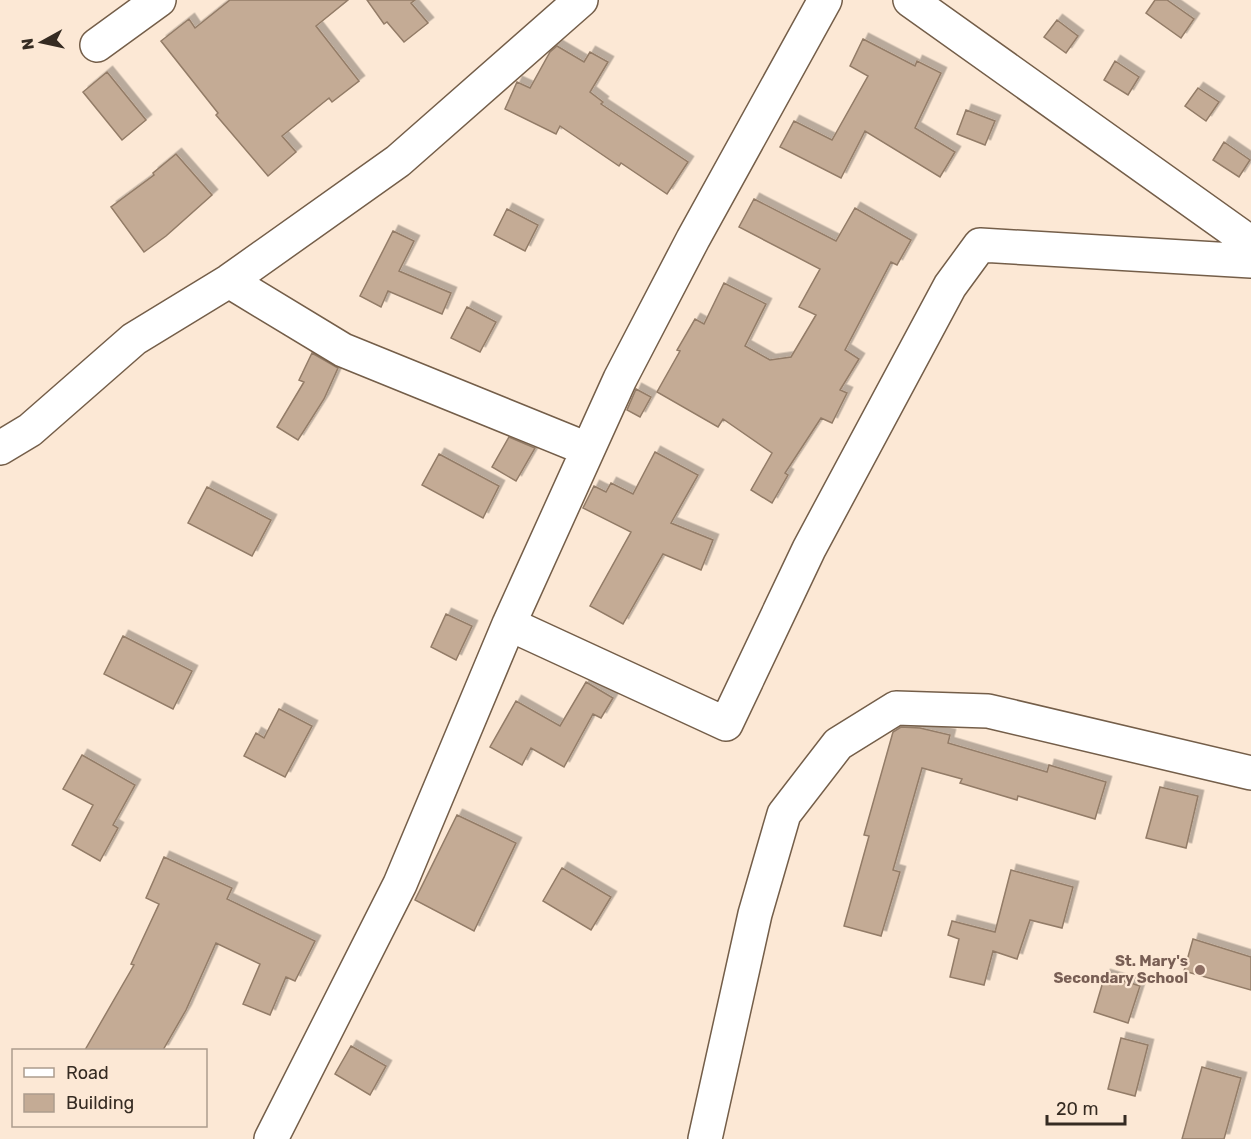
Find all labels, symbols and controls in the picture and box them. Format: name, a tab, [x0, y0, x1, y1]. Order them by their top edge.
north arrow	[12, 12, 72, 72]
text: N	[17, 37, 38, 51]
place label: St. Mary's Secondary School	[1053, 952, 1188, 987]
marker: St. Mary's Secondary School	[1193, 963, 1207, 977]
legend	[12, 1049, 207, 1127]
text: Road	[66, 1062, 109, 1084]
scale bar	[1047, 1088, 1125, 1126]
text: Building	[66, 1092, 134, 1114]
text: 20 m	[1056, 1098, 1098, 1120]

